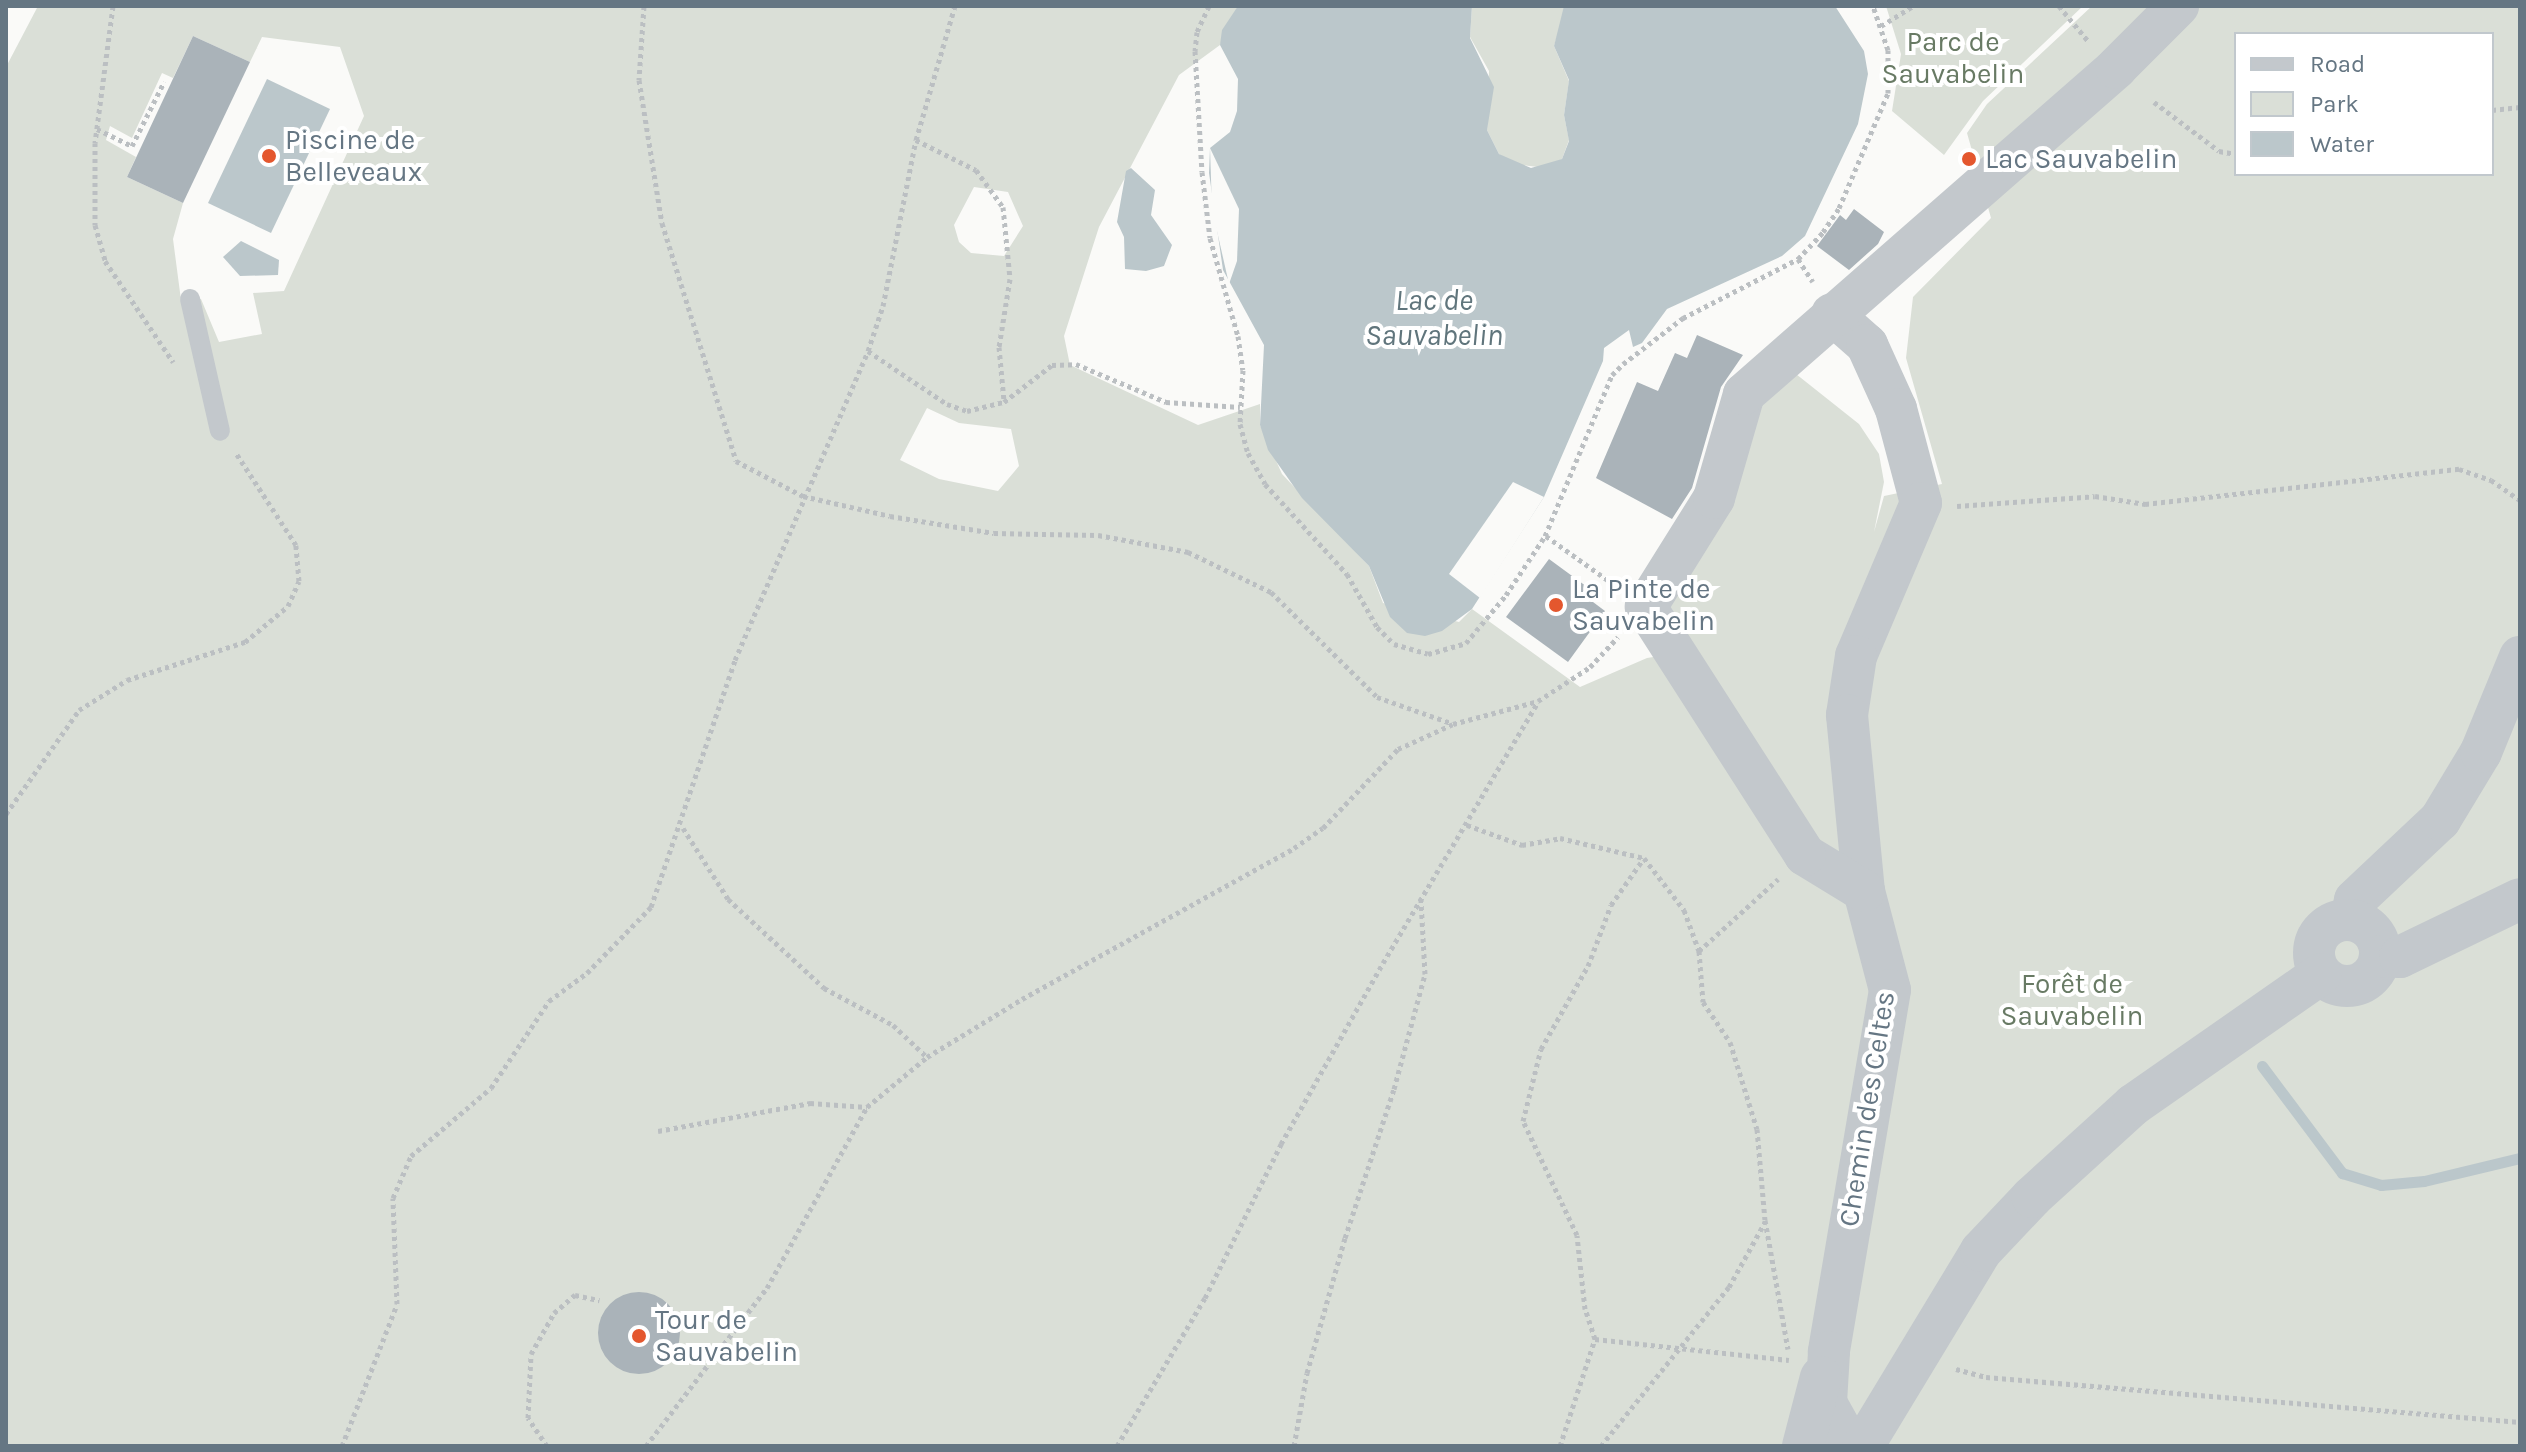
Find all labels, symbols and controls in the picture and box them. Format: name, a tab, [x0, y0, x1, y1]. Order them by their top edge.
park label: Parc de Sauvabelin	[1882, 25, 2024, 91]
legend	[2234, 32, 2494, 176]
text: Road	[2310, 50, 2365, 78]
text: Park	[2310, 90, 2359, 118]
place label: Piscine de Belleveaux	[285, 123, 422, 189]
text: Water	[2310, 130, 2374, 158]
place label: Lac Sauvabelin	[1985, 142, 2177, 176]
marker: Piscine de Belleveaux	[260, 147, 278, 165]
marker: Lac Sauvabelin	[1960, 150, 1978, 168]
water label: Lac de Sauvabelin	[1365, 282, 1503, 352]
place label: La Pinte de Sauvabelin	[1572, 572, 1715, 638]
marker: La Pinte de Sauvabelin	[1547, 596, 1565, 614]
park label: Forêt de Sauvabelin	[2001, 967, 2143, 1033]
street label: Chemin des Celtes	[1832, 989, 1902, 1229]
place label: Tour de Sauvabelin	[655, 1303, 798, 1369]
marker: Tour de Sauvabelin	[630, 1327, 648, 1345]

